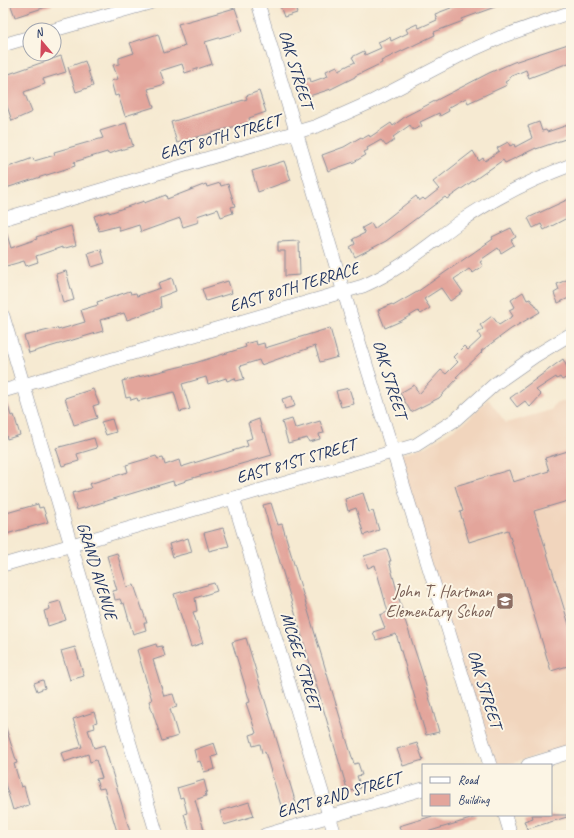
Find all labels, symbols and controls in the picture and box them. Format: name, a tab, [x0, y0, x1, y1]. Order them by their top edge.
north arrow	[22, 22, 62, 62]
text: N	[33, 24, 46, 40]
street label: OAK STREET	[274, 28, 319, 114]
street label: EAST 80TH STREET	[157, 109, 287, 164]
street label: EAST 80TH TERRACE	[227, 257, 364, 317]
street label: OAK STREET	[368, 338, 413, 424]
street label: EAST 81ST STREET	[234, 433, 362, 488]
street label: GRAND AVENUE	[72, 520, 123, 625]
place label: John T. Hartman Elementary School	[386, 581, 495, 622]
school or university icon: John T. Hartman Elementary School	[495, 591, 515, 611]
street label: MCGEE STREET	[276, 610, 327, 715]
street label: OAK STREET	[463, 648, 508, 734]
legend	[422, 764, 552, 816]
street label: EAST 82ND STREET	[275, 766, 407, 823]
text: Road	[458, 772, 480, 788]
text: Building	[458, 792, 490, 808]

